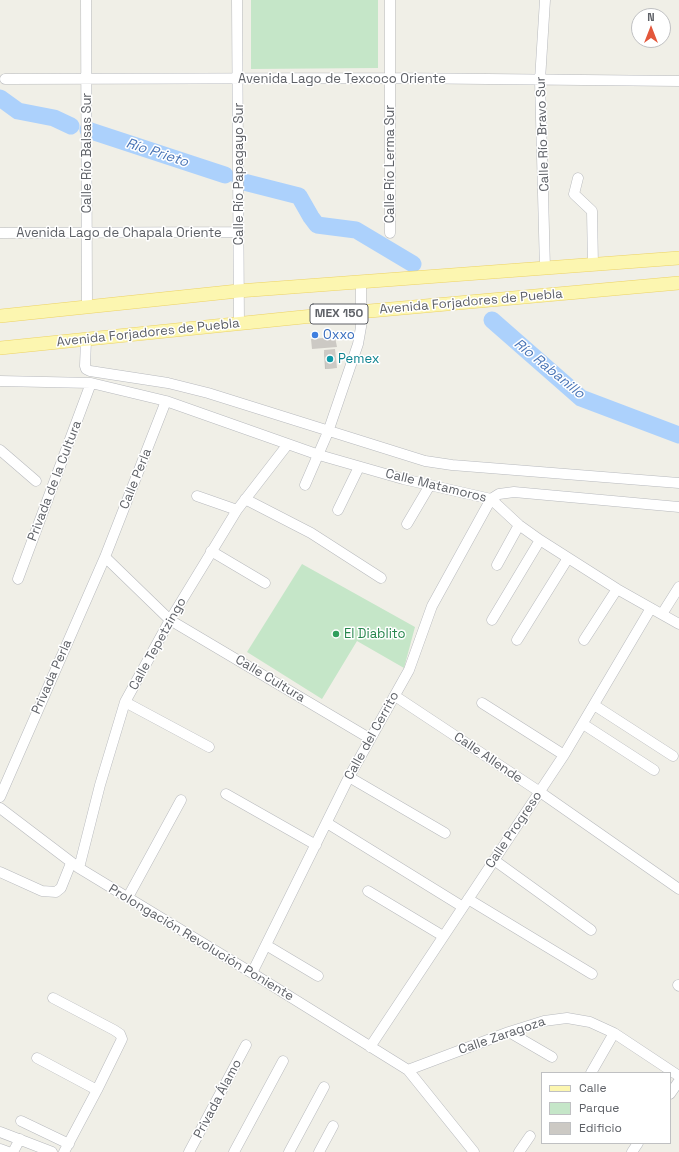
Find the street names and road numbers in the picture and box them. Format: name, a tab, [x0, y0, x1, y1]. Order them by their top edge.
street label: Avenida Lago de Texcoco Oriente	[238, 71, 446, 87]
street label: Calle Río Bravo Sur	[533, 76, 553, 192]
street label: Calle Río Balsas Sur	[79, 93, 95, 213]
street label: Calle Río Papagayo Sur	[231, 103, 247, 245]
street label: Calle Río Lerma Sur	[382, 105, 398, 223]
street label: Avenida Lago de Chapala Oriente	[16, 225, 222, 241]
street label: Avenida Forjadores de Puebla	[379, 286, 563, 318]
road number: MEX 150	[310, 304, 368, 324]
street label: Avenida Forjadores de Puebla	[56, 316, 240, 350]
street label: Privada de la Cultura	[25, 418, 85, 544]
street label: Calle Perla	[117, 446, 155, 512]
street label: Calle Matamoros	[384, 466, 488, 506]
street label: Calle Tepetzingo	[126, 595, 190, 693]
street label: Privada Perla	[29, 637, 75, 717]
street label: Calle Cultura	[232, 652, 308, 706]
street label: Calle del Cerrito	[341, 689, 403, 783]
street label: Calle Allende	[451, 729, 525, 787]
street label: Calle Progreso	[483, 789, 545, 871]
street label: Prolongación Revolución Poniente	[106, 881, 296, 1005]
street label: Calle Zaragoza	[457, 1014, 547, 1058]
street label: Privada Álamo	[191, 1057, 245, 1141]

